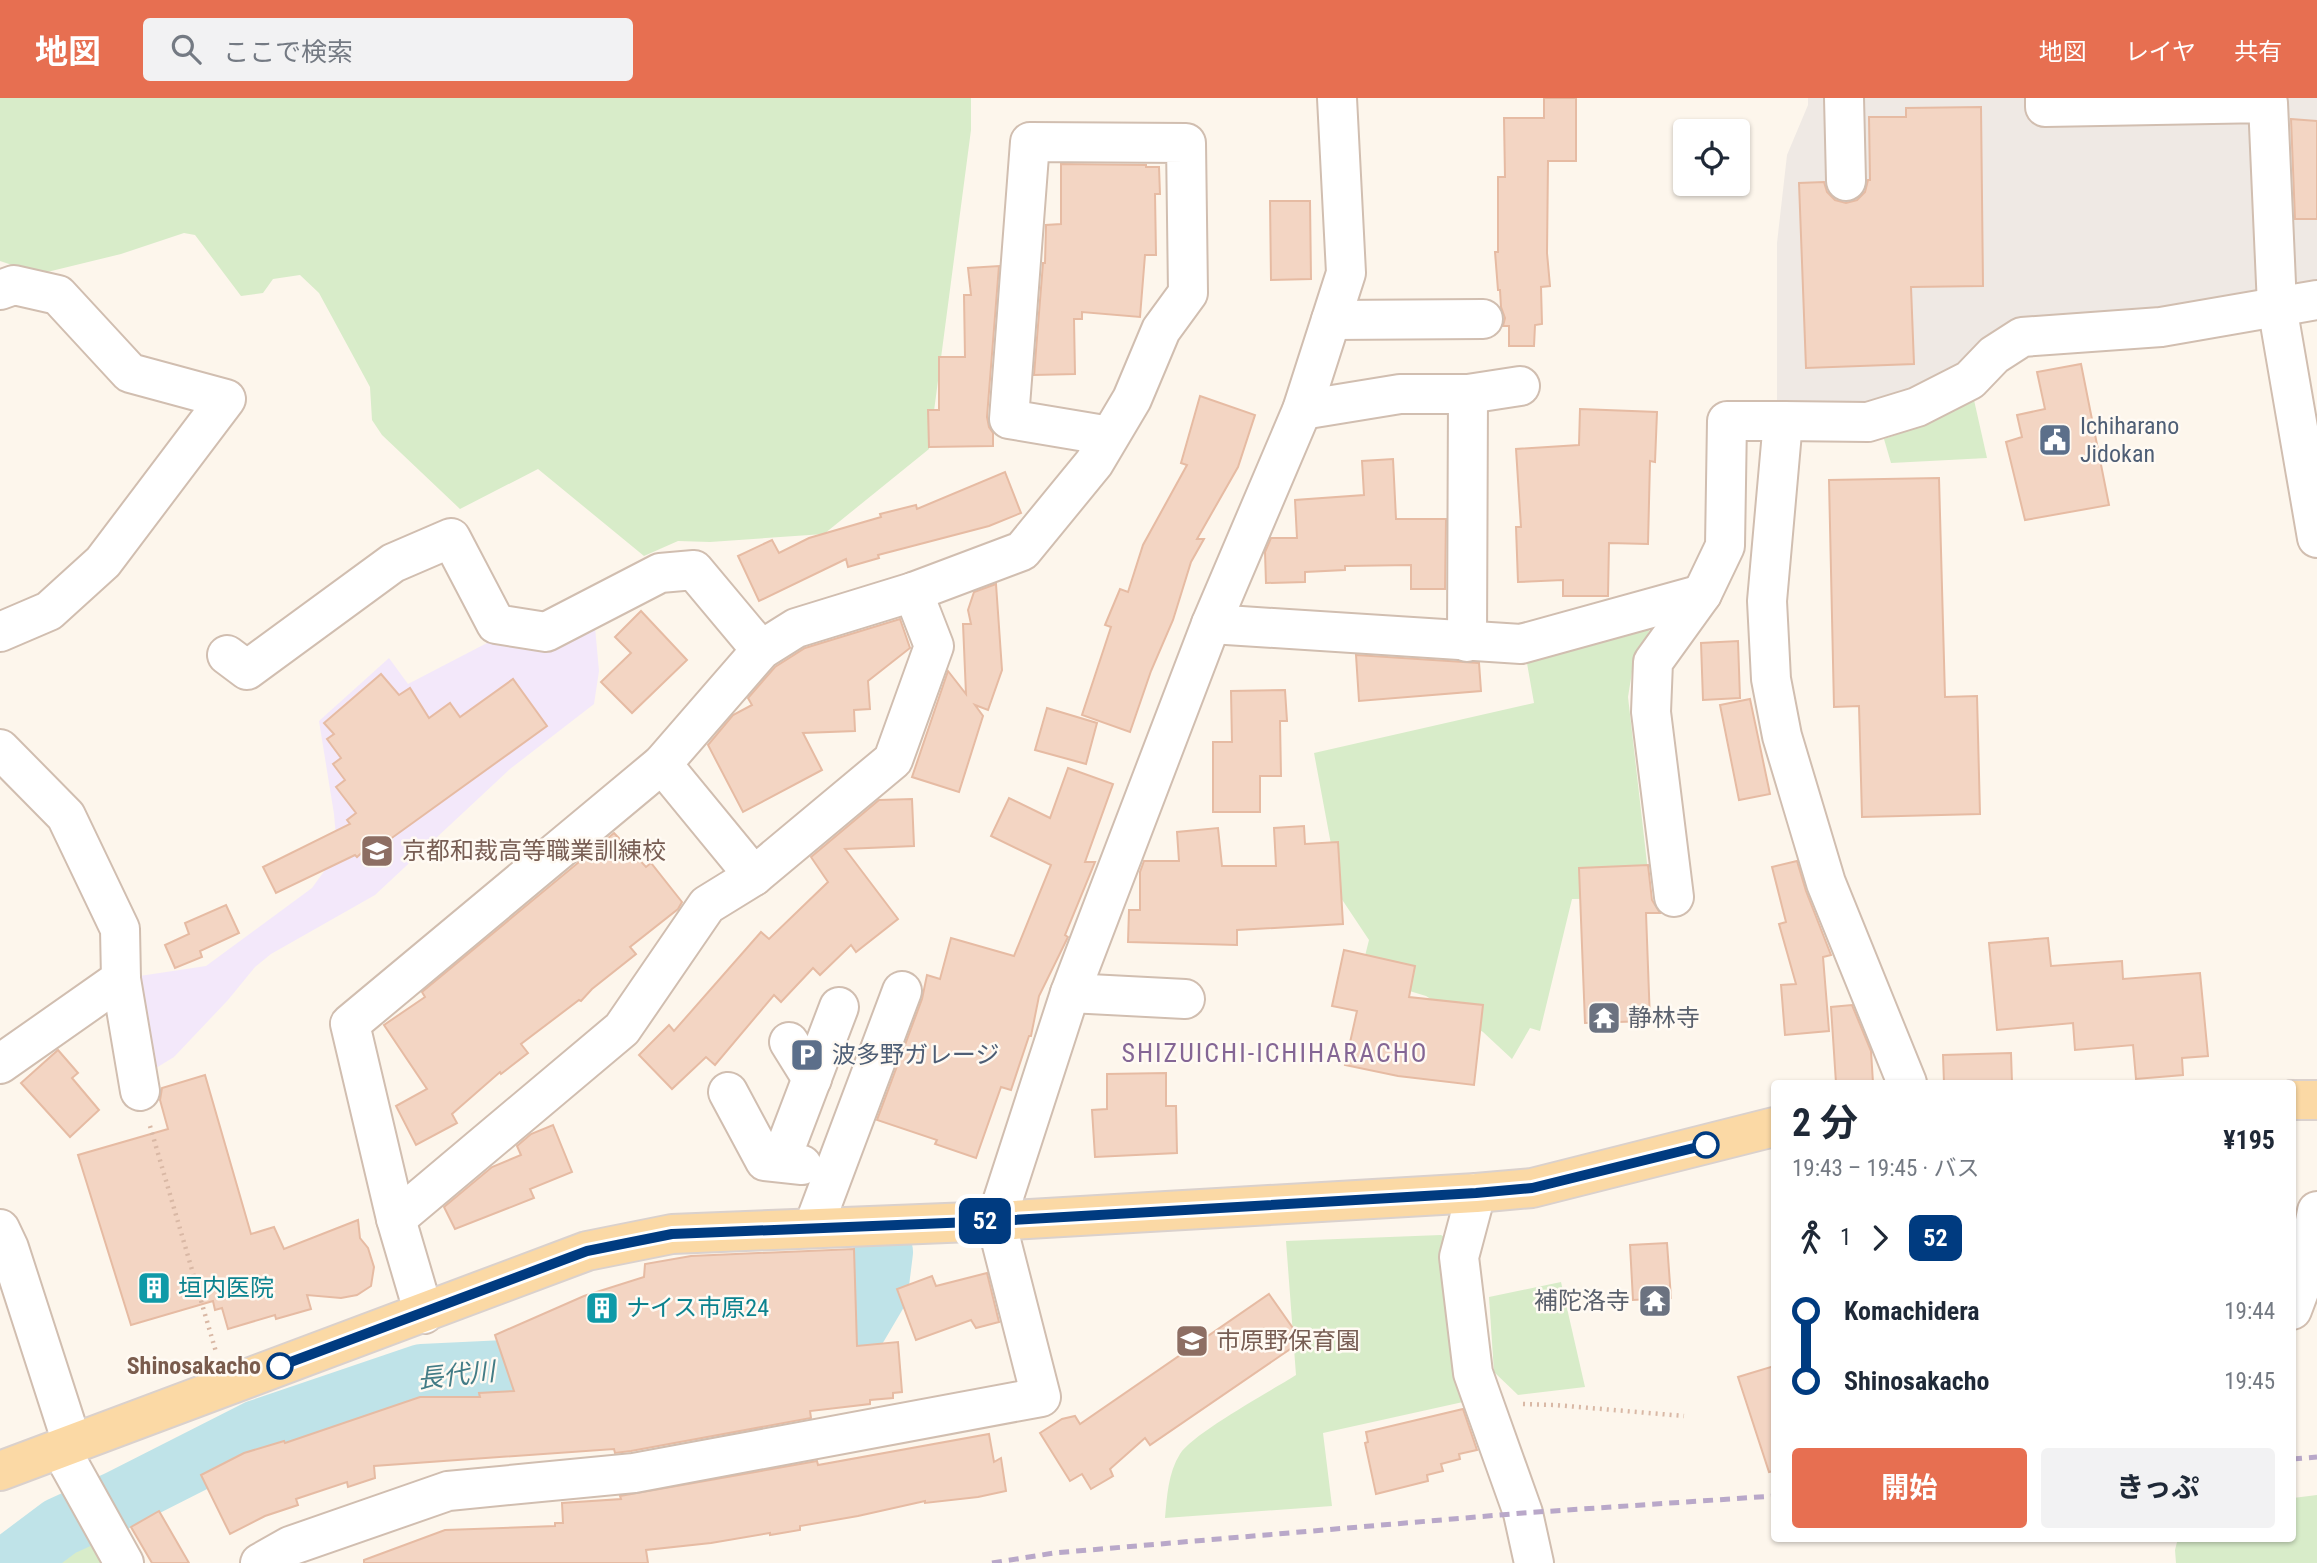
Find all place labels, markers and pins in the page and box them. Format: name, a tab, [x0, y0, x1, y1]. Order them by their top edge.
place label: Ichiharano Jidokan	[2080, 412, 2179, 468]
public building icon: Ichiharano Jidokan	[2036, 421, 2074, 459]
school or university icon: 京都和裁高等職業訓練校	[358, 832, 396, 870]
place label: 京都和裁高等職業訓練校	[402, 837, 666, 865]
temple icon: 静林寺	[1585, 999, 1623, 1037]
place label: 静林寺	[1628, 1004, 1700, 1032]
parking icon: 波多野ガレージ	[788, 1036, 826, 1074]
place label: 波多野ガレージ	[832, 1041, 1000, 1069]
unlabelled marker	[1693, 1132, 1719, 1158]
building icon: 垣内医院	[135, 1269, 173, 1307]
place label: 垣内医院	[178, 1274, 274, 1302]
temple icon: 補陀洛寺	[1636, 1282, 1674, 1320]
place label: 補陀洛寺	[1534, 1287, 1630, 1315]
building icon: ナイス市原24	[583, 1289, 621, 1327]
place label: ナイス市原24	[626, 1294, 769, 1322]
school or university icon: 市原野保育園	[1173, 1322, 1211, 1360]
place label: 市原野保育園	[1216, 1327, 1360, 1355]
place label: Shinosakacho	[127, 1352, 261, 1380]
marker: Shinosakacho	[267, 1353, 293, 1379]

